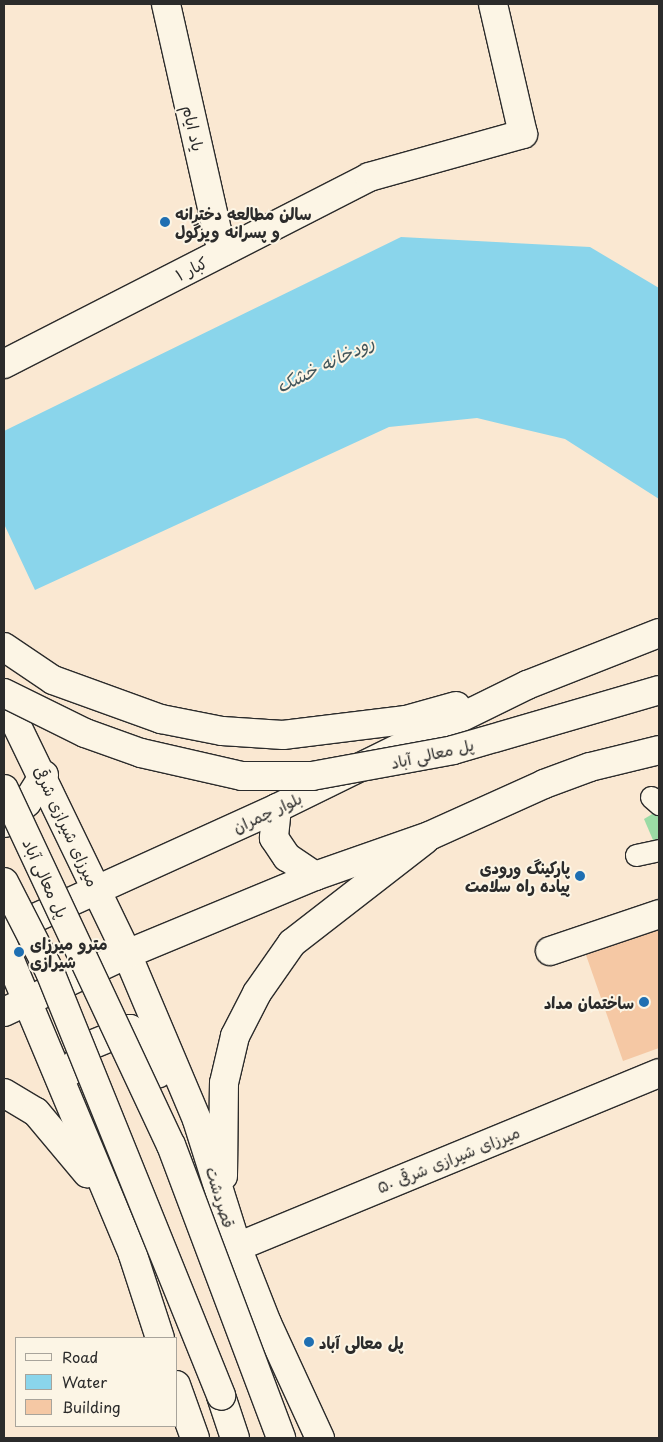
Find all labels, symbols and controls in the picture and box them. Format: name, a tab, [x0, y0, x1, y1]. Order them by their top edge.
street label: یاد ایام	[179, 103, 209, 153]
place label: سالن مطالعه دخترانه و پسرانه ویرگول	[175, 203, 311, 241]
marker: سالن مطالعه دخترانه و پسرانه ویرگول	[159, 216, 171, 228]
street label: ۱ کبار	[172, 252, 210, 284]
water label: رودخانه خشک	[273, 331, 377, 397]
street label: پل معالی آباد	[388, 734, 476, 772]
street label: میرزای شیرازی شرقی	[31, 763, 103, 889]
street label: بلوار چمران	[229, 788, 305, 836]
street label: پل معالی آباد	[19, 835, 73, 921]
place label: پارکینگ ورودی پیاده راه سلامت	[465, 857, 570, 895]
marker: پارکینگ ورودی پیاده راه سلامت	[574, 870, 586, 882]
place label: مترو میرزای شیرازی	[30, 933, 107, 971]
marker: مترو میرزای شیرازی	[12, 945, 26, 959]
place label: ساختمان مداد	[544, 992, 634, 1012]
marker: ساختمان مداد	[638, 996, 650, 1008]
street label: ۵۰ میرزای شیرازی شرقی	[374, 1122, 522, 1196]
street label: قصردشت	[203, 1164, 239, 1230]
place label: پل معالی آباد	[319, 1332, 404, 1352]
marker: پل معالی آباد	[303, 1336, 315, 1348]
legend	[15, 1337, 178, 1427]
text: Road	[62, 1345, 98, 1368]
text: Water	[62, 1370, 107, 1393]
text: Building	[62, 1395, 121, 1418]

